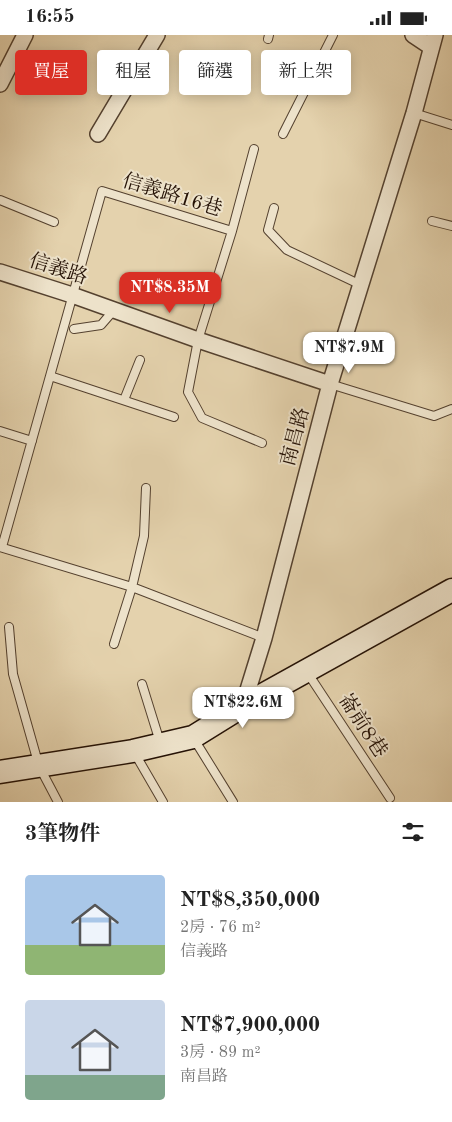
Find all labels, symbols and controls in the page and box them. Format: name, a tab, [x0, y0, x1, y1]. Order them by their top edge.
text: 16:55	[25, 8, 74, 27]
chip: 買屋	[15, 50, 87, 95]
chip: 租屋	[97, 50, 169, 95]
chip: 篩選	[179, 50, 251, 95]
chip: 新上架	[261, 50, 351, 95]
street label: 信義路16巷	[120, 169, 225, 221]
street label: 信義路	[26, 249, 90, 289]
pin: NT$8.35M	[118, 271, 222, 314]
text: NT$8.35M	[130, 280, 210, 296]
pin: NT$7.9M	[303, 331, 395, 374]
text: NT$7.9M	[314, 340, 384, 356]
street label: 南昌路	[277, 405, 313, 469]
pin: NT$22.6M	[191, 687, 295, 729]
street label: 崙前8巷	[334, 689, 392, 761]
text: NT$22.6M	[203, 695, 283, 711]
icon: filters	[399, 818, 427, 846]
text: 3筆物件	[25, 824, 100, 845]
text: NT$8,350,000	[180, 890, 320, 911]
icon: home	[65, 895, 125, 955]
text: 2房 · 76 m²	[180, 920, 261, 936]
text: 信義路	[180, 944, 228, 960]
text: NT$7,900,000	[180, 1015, 320, 1036]
icon: home	[65, 1020, 125, 1080]
text: 3房 · 89 m²	[180, 1045, 261, 1061]
text: 南昌路	[180, 1069, 228, 1085]

